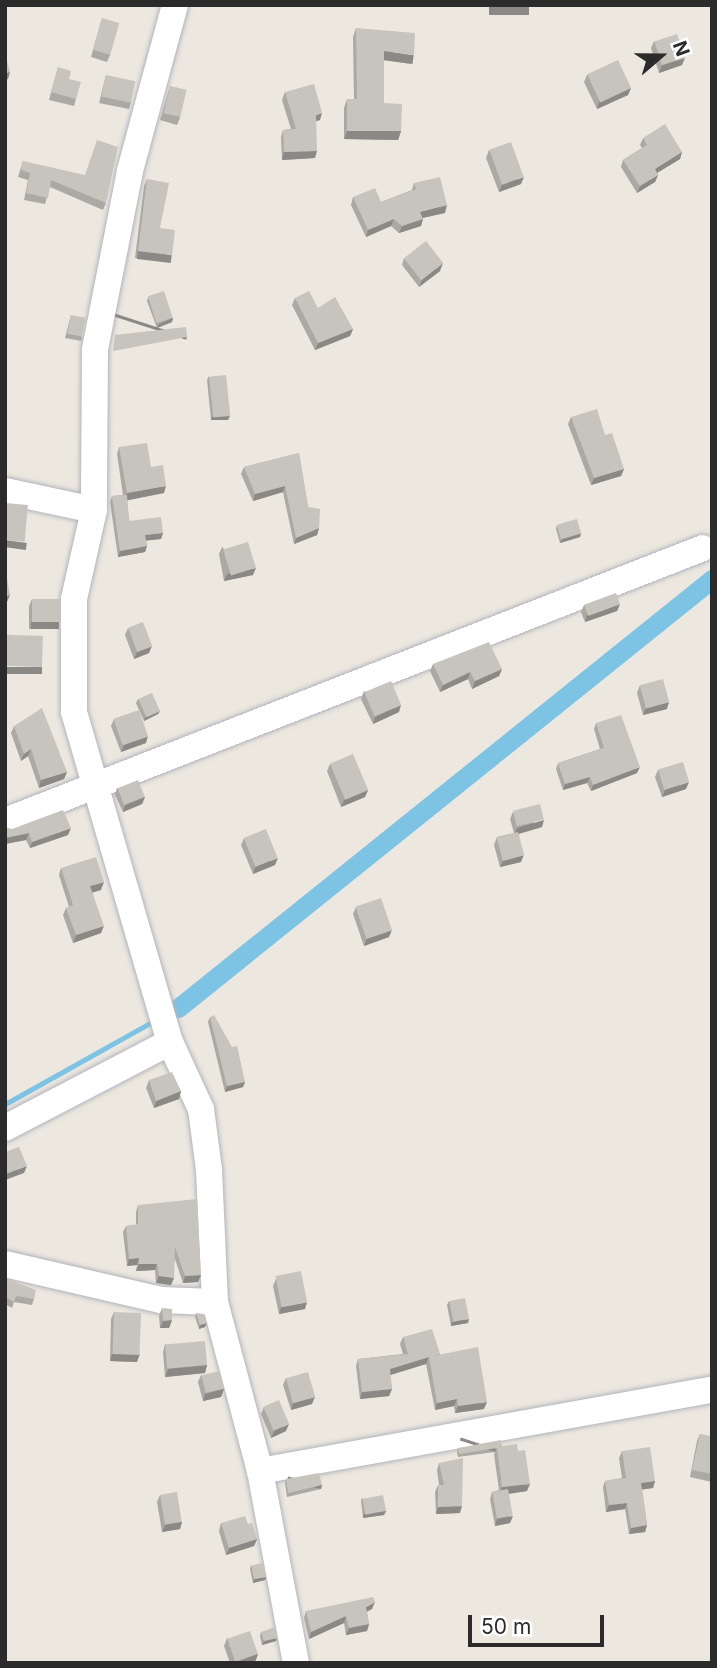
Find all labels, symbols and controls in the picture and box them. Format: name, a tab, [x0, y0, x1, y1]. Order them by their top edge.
north arrow	[626, 21, 696, 91]
text: N	[668, 38, 694, 59]
scale bar	[472, 1602, 608, 1646]
text: 50 m	[481, 1614, 531, 1639]

